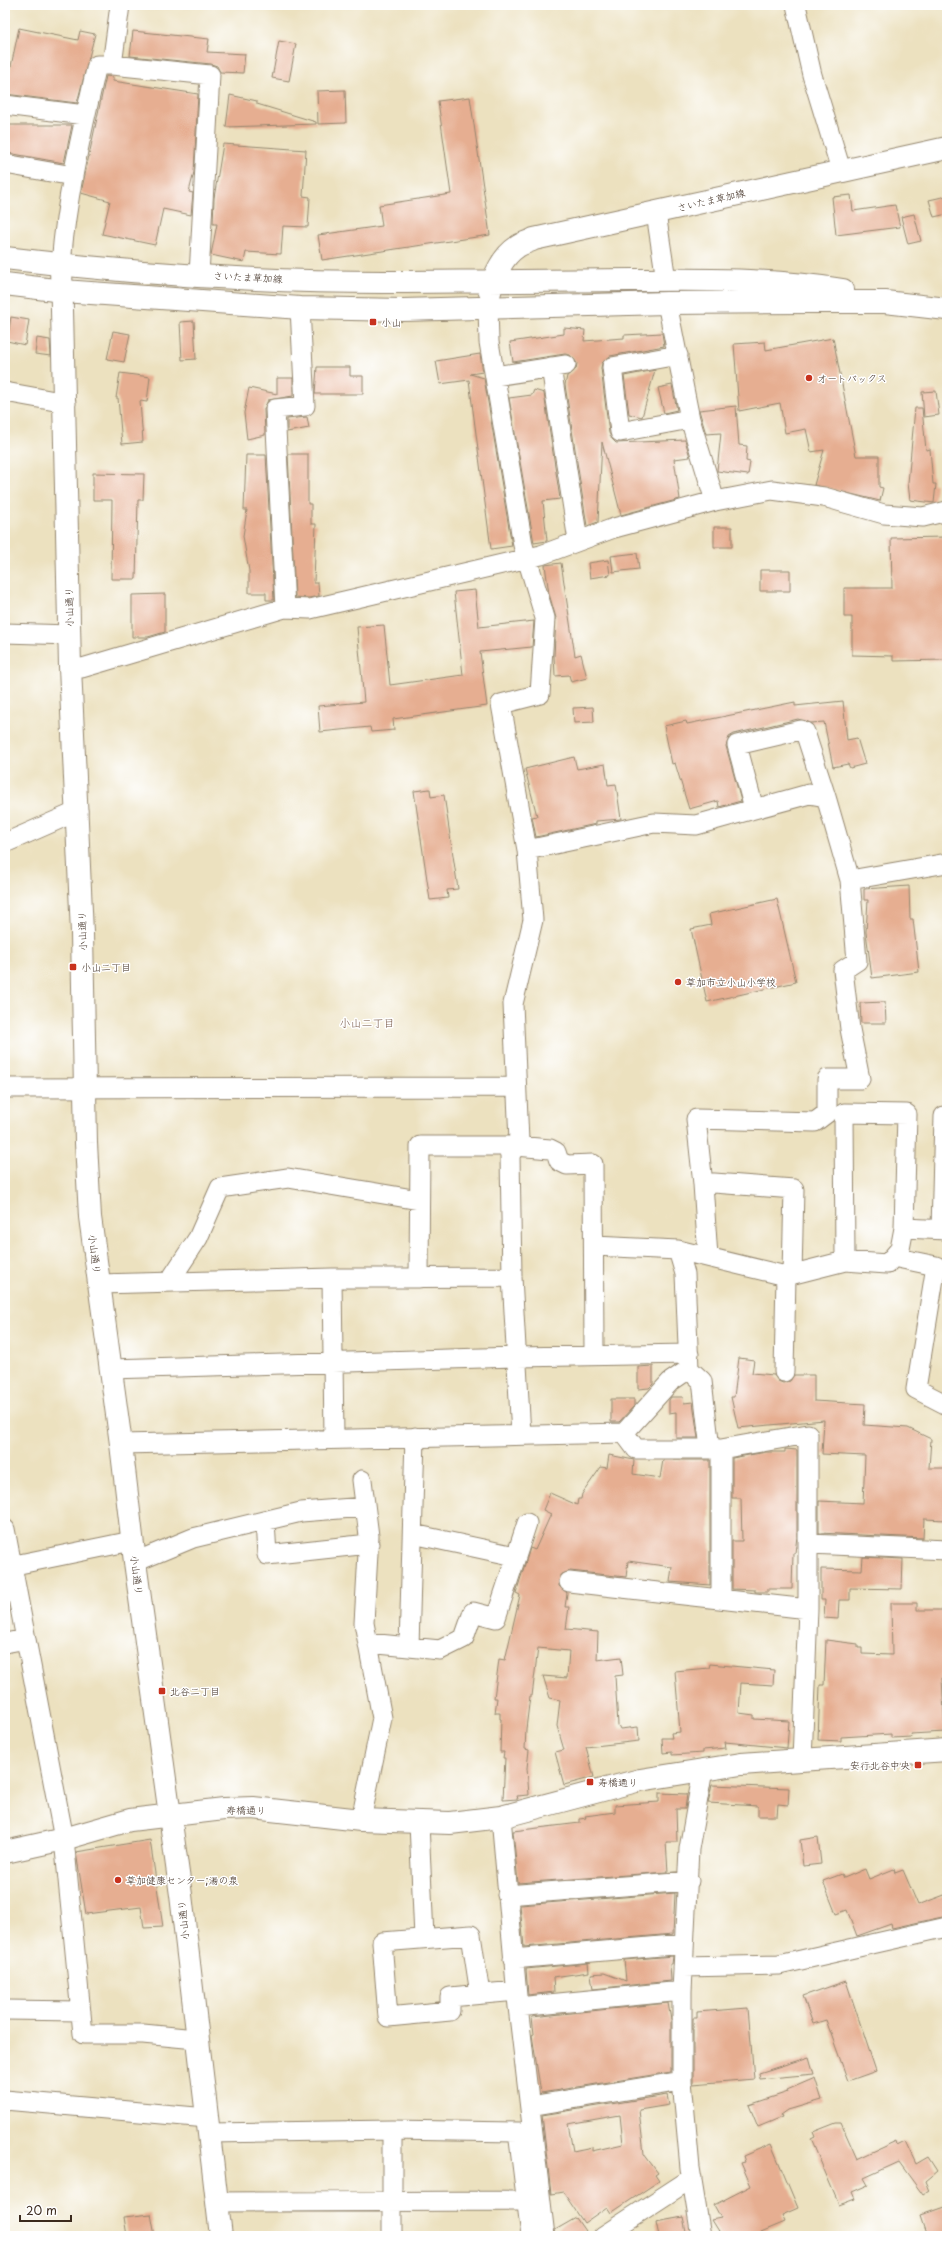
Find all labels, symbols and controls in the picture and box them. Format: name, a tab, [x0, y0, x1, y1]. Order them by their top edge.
street label: さいたま草加線	[675, 184, 746, 215]
street label: さいたま草加線	[213, 267, 283, 286]
place label: 小山	[381, 314, 401, 329]
marker: 小山	[368, 317, 378, 327]
place label: オートバックス	[817, 370, 887, 385]
marker: オートバックス	[804, 373, 814, 383]
street label: 小山通り	[61, 587, 76, 627]
street label: 小山通り	[73, 911, 90, 951]
place label: 小山二丁目	[81, 959, 131, 974]
marker: 小山二丁目	[68, 962, 78, 972]
place label: 草加市立小山小学校	[686, 974, 776, 989]
marker: 草加市立小山小学校	[673, 977, 683, 987]
district label: 小山二丁目	[340, 1014, 395, 1031]
street label: 小山通り	[86, 1233, 105, 1275]
street label: 小山通り	[128, 1554, 147, 1596]
place label: 北谷二丁目	[170, 1683, 220, 1698]
marker: 北谷二丁目	[157, 1686, 167, 1696]
place label: 安行北谷中央	[850, 1757, 910, 1772]
marker: 安行北谷中央	[913, 1760, 923, 1770]
place label: 寿橋通り	[598, 1774, 638, 1789]
marker: 寿橋通り	[585, 1777, 595, 1787]
street label: 寿橋通り	[226, 1802, 266, 1817]
place label: 草加健康センター;湯の泉	[126, 1872, 238, 1887]
marker: 草加健康センター;湯の泉	[113, 1875, 123, 1885]
street label: 小山通り	[173, 1899, 192, 1941]
scale bar	[20, 2197, 71, 2223]
text: 20 m	[26, 2201, 57, 2219]

